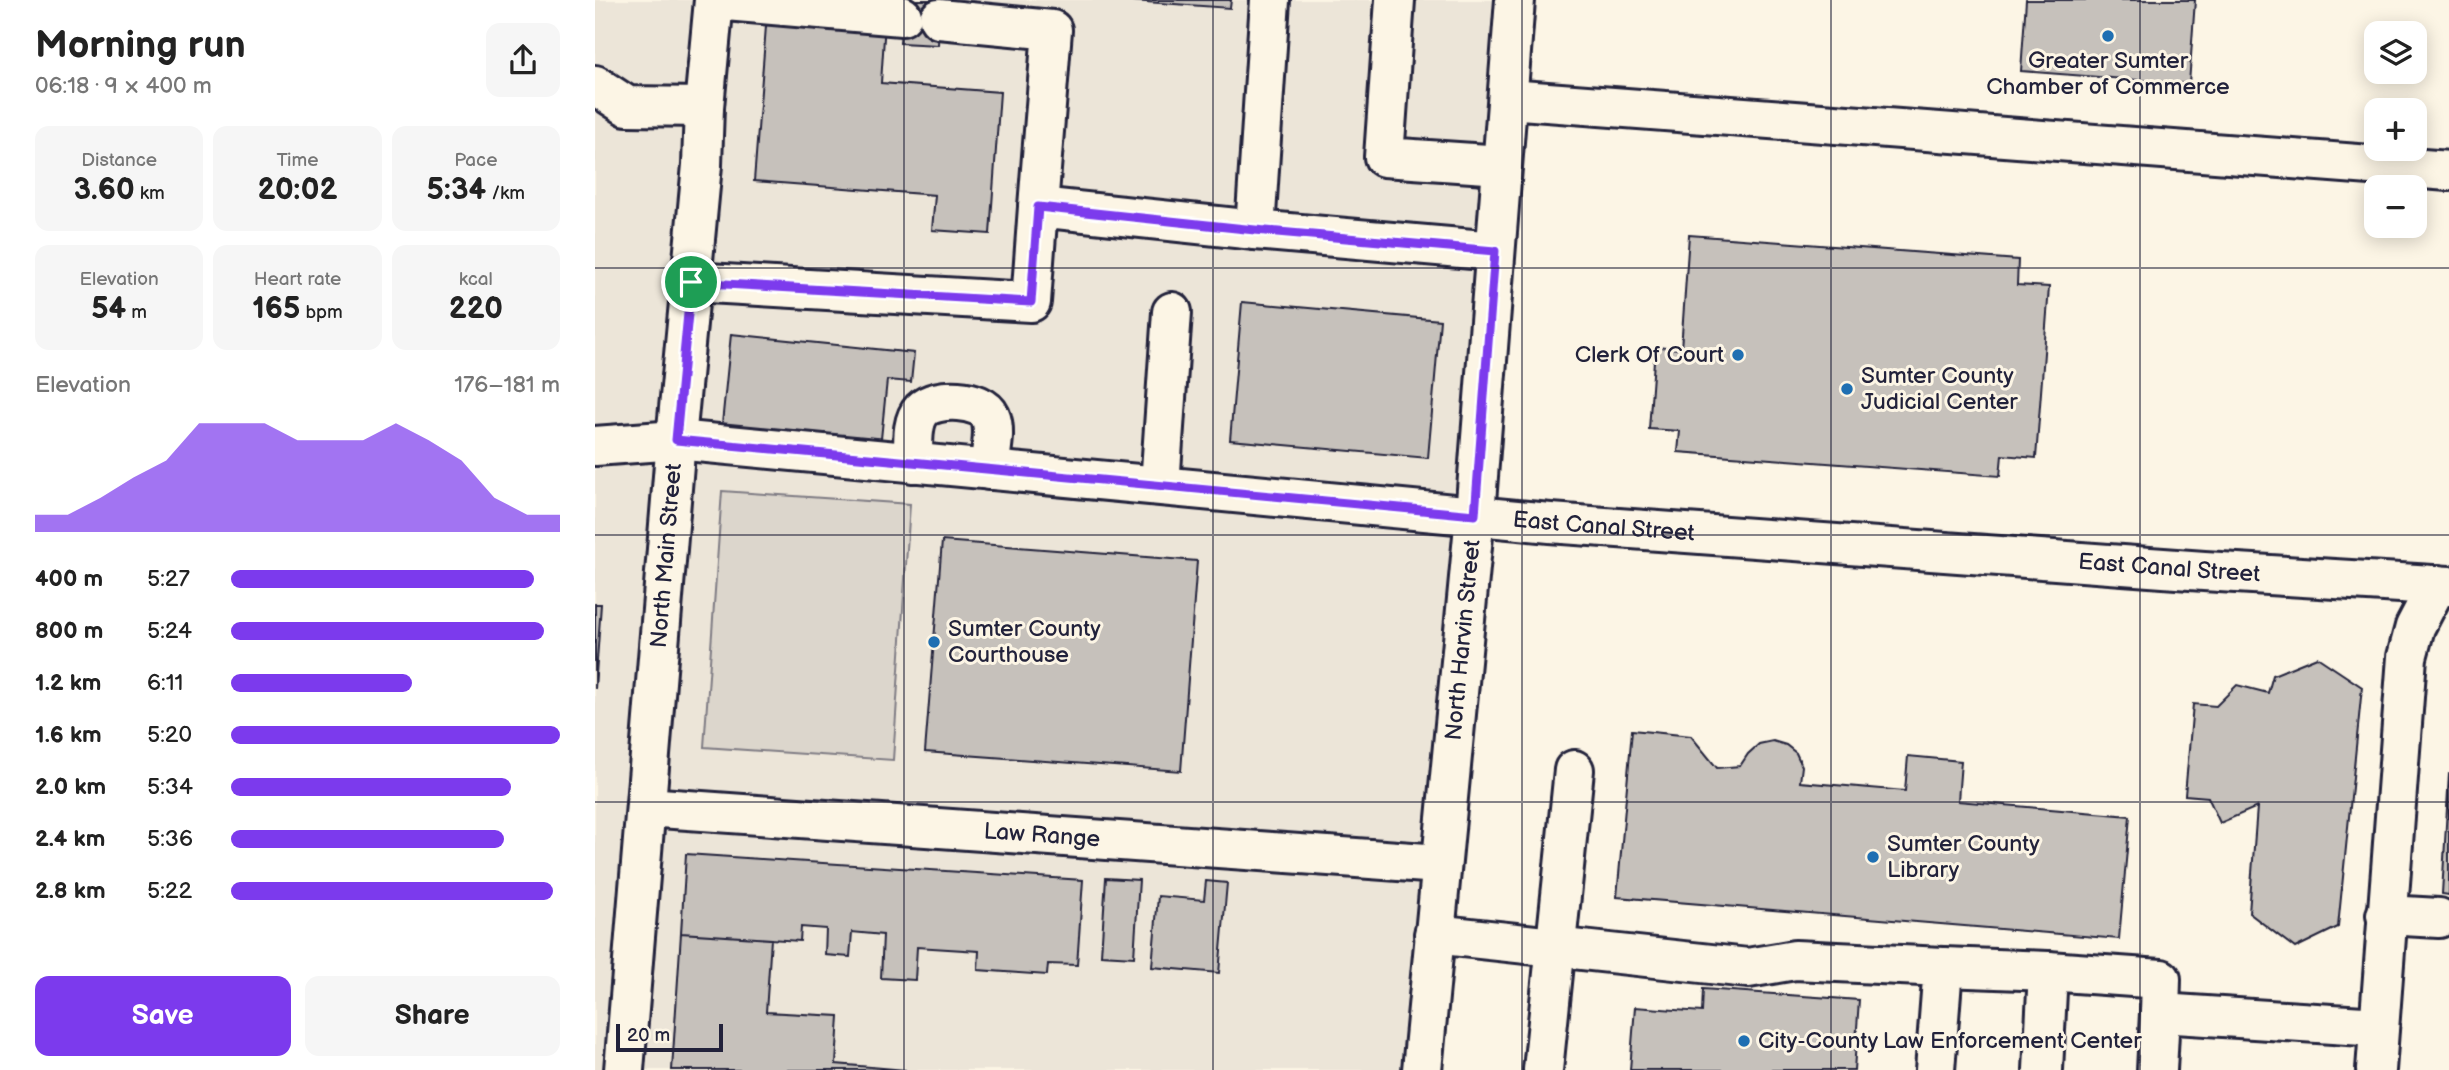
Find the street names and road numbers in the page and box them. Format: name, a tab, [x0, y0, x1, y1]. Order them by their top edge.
street label: North Main Street	[645, 462, 688, 649]
street label: East Canal Street	[1512, 506, 1696, 548]
street label: North Harvin Street	[1440, 538, 1487, 742]
street label: East Canal Street	[2077, 548, 2261, 588]
street label: Law Range	[983, 817, 1101, 854]

